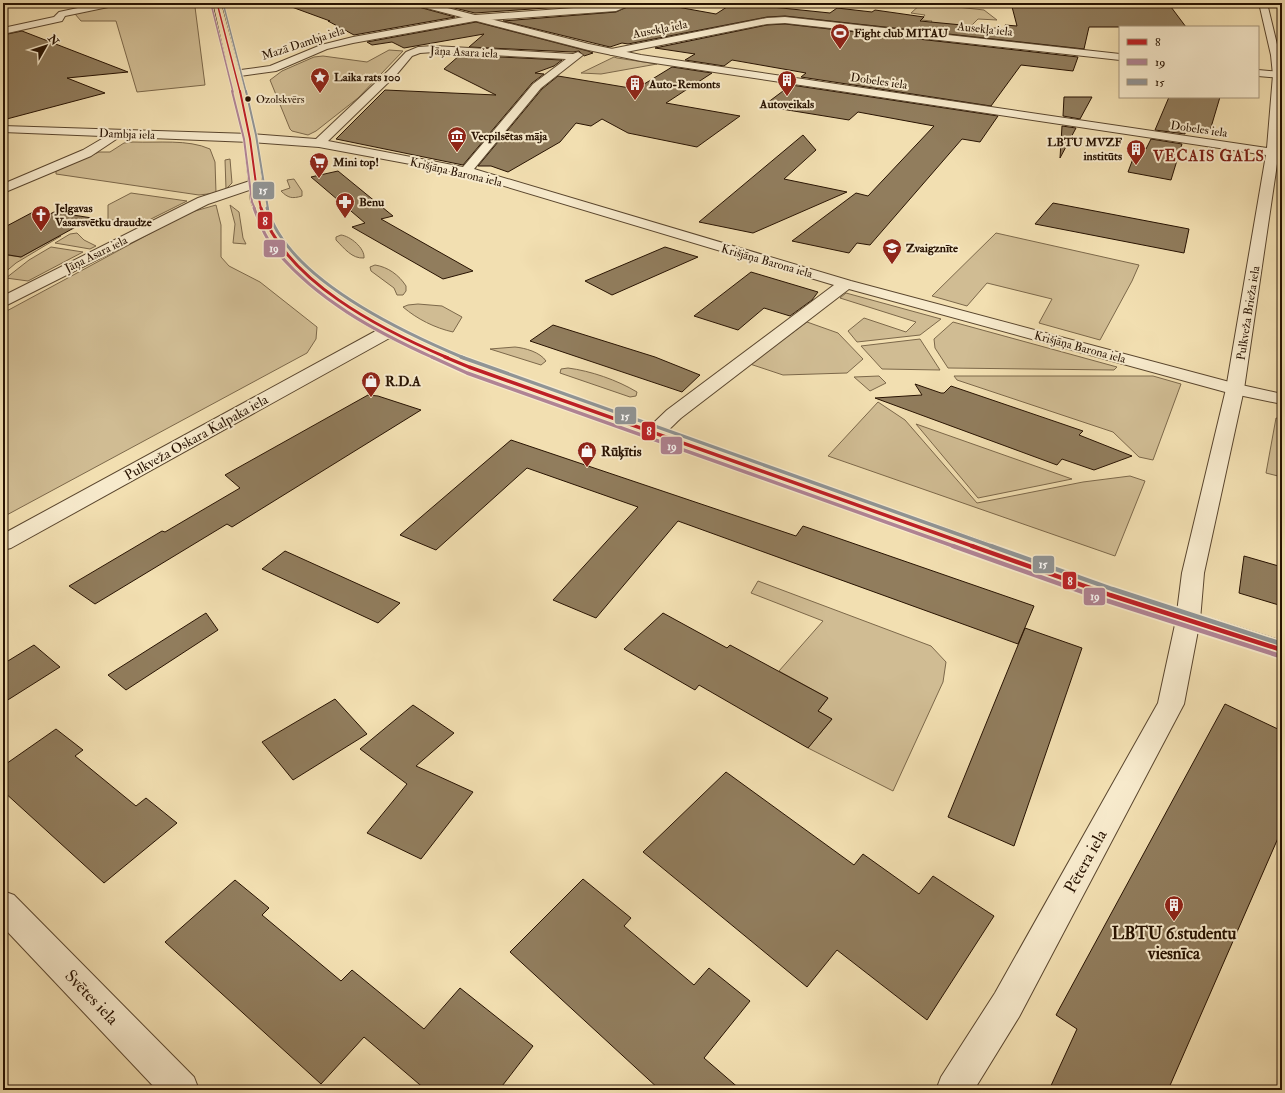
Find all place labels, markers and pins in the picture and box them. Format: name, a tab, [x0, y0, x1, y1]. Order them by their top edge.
sports icon: Fight club MITAU	[829, 22, 851, 50]
place label: Fight club MITAU	[854, 26, 949, 41]
place icon: Laika rats 100	[309, 66, 331, 94]
building icon: Autoveikals	[776, 69, 798, 97]
place label: Laika rats 100	[334, 70, 400, 85]
building icon: Auto-Remonts	[624, 73, 646, 101]
place label: Auto-Remonts	[648, 77, 720, 92]
place label: Ozolskvērs	[256, 93, 305, 106]
marker: Ozolskvērs	[243, 94, 253, 104]
place label: Autoveikals	[759, 97, 814, 112]
museum icon: Vecpilsētas māja	[446, 125, 468, 153]
place label: Vecpilsētas māja	[470, 129, 548, 144]
place label: LBTU MVZF institūts	[1047, 135, 1122, 164]
building icon: LBTU MVZF institūts	[1125, 138, 1147, 166]
supermarket icon: Mini top!	[308, 151, 330, 179]
place label: Mini top!	[332, 155, 379, 170]
pharmacy icon: Benu	[334, 191, 356, 219]
place label: Benu	[359, 195, 385, 210]
place label: Jelgavas Vasarsvētku draudze	[54, 201, 153, 230]
church icon: Jelgavas Vasarsvētku draudze	[30, 204, 52, 232]
school or university icon: Zvaigznīte	[881, 237, 903, 265]
place label: Zvaigznīte	[906, 241, 959, 256]
shop icon: R.D.A	[360, 370, 382, 398]
place label: R.D.A	[385, 373, 421, 390]
shop icon: Rūķītis	[576, 440, 598, 468]
place label: Rūķītis	[601, 443, 642, 460]
building icon: LBTU 6.studentu viesnīca	[1163, 894, 1185, 922]
place label: LBTU 6.studentu viesnīca	[1112, 923, 1236, 964]

